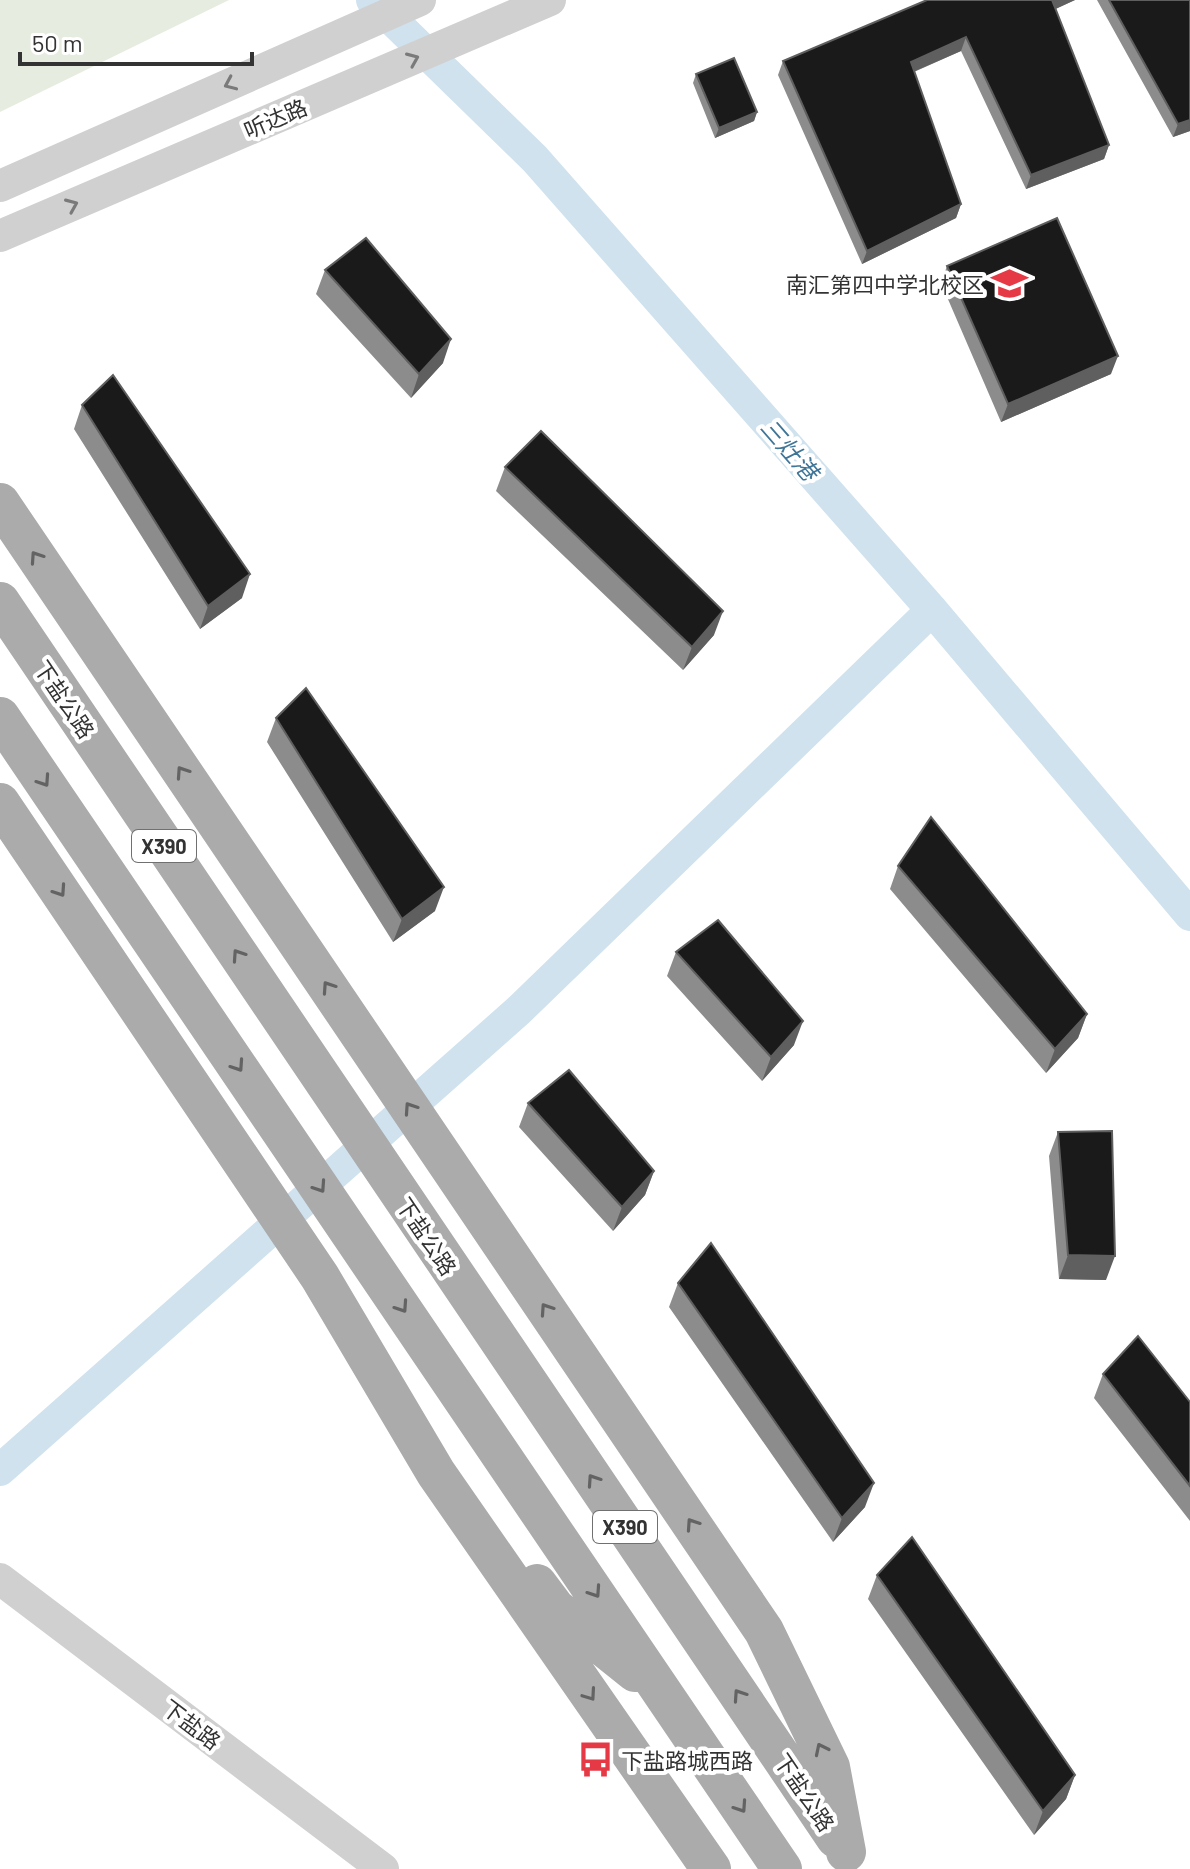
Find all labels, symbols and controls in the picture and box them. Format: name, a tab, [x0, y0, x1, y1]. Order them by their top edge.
scale bar	[20, 16, 252, 66]
text: 50 m	[32, 28, 83, 57]
one-way arrow	[405, 52, 419, 68]
one-way arrow	[223, 74, 238, 90]
street label: 听达路	[240, 93, 310, 143]
one-way arrow	[64, 199, 78, 215]
school or university icon: 南汇第四中学北校区	[991, 265, 1029, 303]
place label: 南汇第四中学北校区	[786, 271, 984, 297]
water label: 三灶港	[755, 412, 827, 488]
one-way arrow	[31, 551, 46, 565]
street label: 下盐公路	[30, 655, 100, 743]
one-way arrow	[177, 766, 192, 780]
one-way arrow	[34, 773, 49, 787]
road number: X390	[132, 830, 196, 862]
one-way arrow	[50, 882, 65, 896]
one-way arrow	[233, 950, 248, 964]
one-way arrow	[323, 981, 338, 996]
one-way arrow	[228, 1057, 243, 1071]
one-way arrow	[404, 1102, 419, 1116]
one-way arrow	[310, 1178, 325, 1192]
street label: 下盐公路	[392, 1192, 462, 1280]
one-way arrow	[392, 1298, 407, 1313]
one-way arrow	[541, 1303, 556, 1318]
one-way arrow	[587, 1474, 602, 1488]
road number: X390	[593, 1511, 657, 1543]
one-way arrow	[687, 1519, 702, 1533]
one-way arrow	[586, 1583, 601, 1597]
one-way arrow	[580, 1686, 595, 1700]
one-way arrow	[734, 1689, 749, 1703]
street label: 下盐路	[158, 1694, 226, 1754]
bus stop icon: 下盐路城西路	[576, 1741, 614, 1779]
one-way arrow	[815, 1743, 831, 1758]
place label: 下盐路城西路	[621, 1747, 753, 1773]
street label: 下盐公路	[770, 1748, 840, 1836]
one-way arrow	[731, 1799, 746, 1813]

